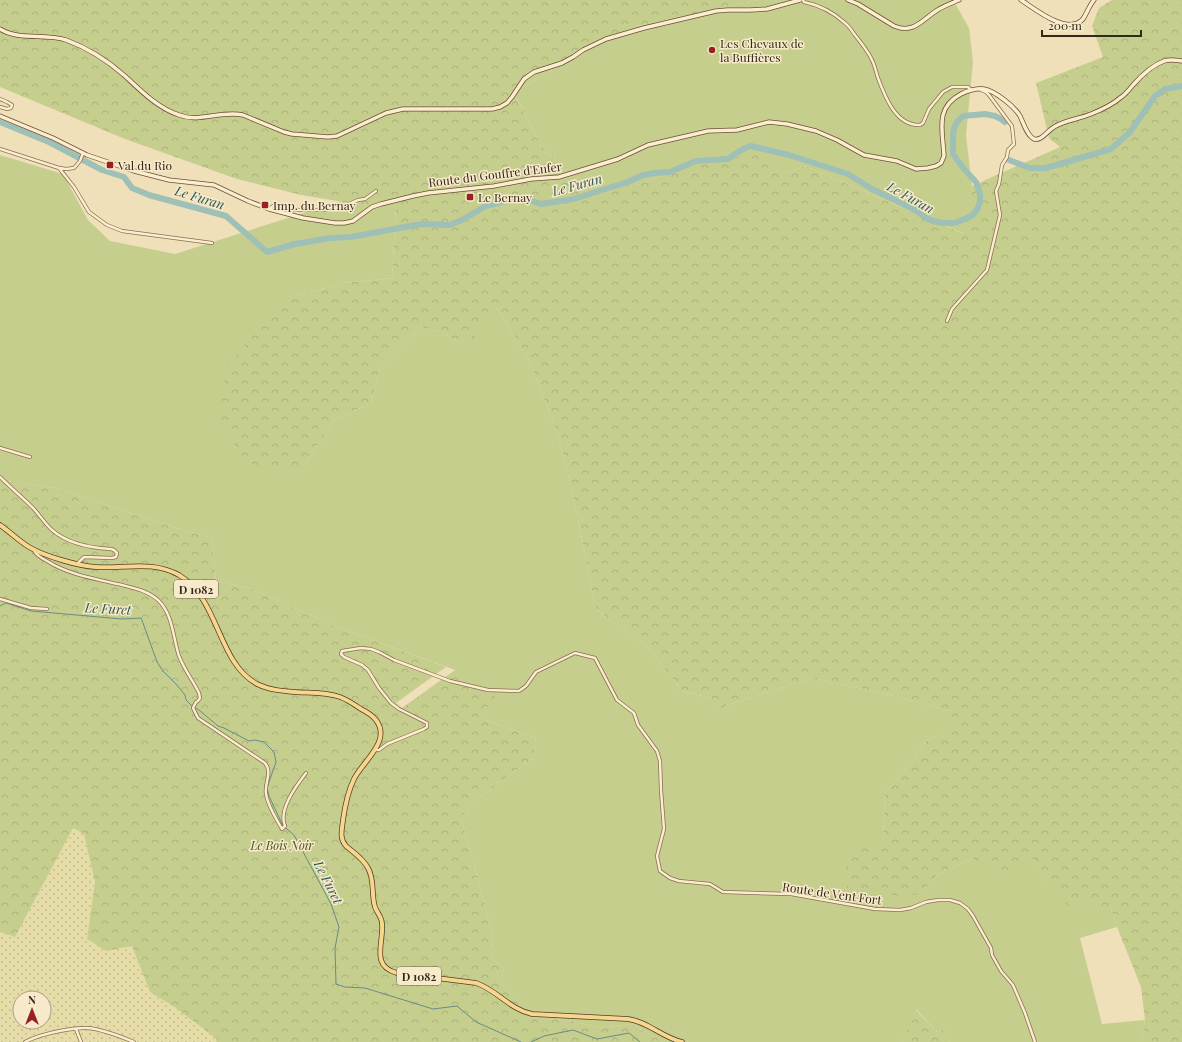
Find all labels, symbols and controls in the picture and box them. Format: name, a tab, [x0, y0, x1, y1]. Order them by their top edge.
scale bar	[1042, 12, 1141, 38]
text: 200 m	[1048, 17, 1082, 33]
place label: Les Chevaux de la Buffières	[720, 35, 804, 65]
marker: Les Chevaux de la Buffières	[707, 45, 717, 55]
place label: Val du Rio	[117, 157, 172, 173]
street label: Route du Gouffre d'Enfer	[427, 158, 563, 190]
marker: Val du Rio	[105, 160, 115, 170]
water label: Le Furan	[549, 169, 604, 199]
water label: Le Furan	[884, 177, 937, 217]
water label: Le Furan	[172, 181, 227, 213]
place label: Le Bernay	[478, 189, 532, 205]
marker: Le Bernay	[465, 192, 475, 202]
place label: Imp. du Bernay	[273, 197, 356, 213]
marker: Imp. du Bernay	[260, 200, 270, 210]
road number: D 1082	[174, 580, 218, 598]
water label: Le Furet	[83, 598, 132, 618]
park label: Le Bois Noir	[249, 837, 314, 853]
water label: Le Furet	[310, 857, 347, 907]
street label: Route de Vent Fort	[781, 878, 883, 908]
road number: D 1082	[397, 967, 441, 985]
north arrow	[12, 990, 52, 1030]
text: N	[28, 992, 36, 1007]

